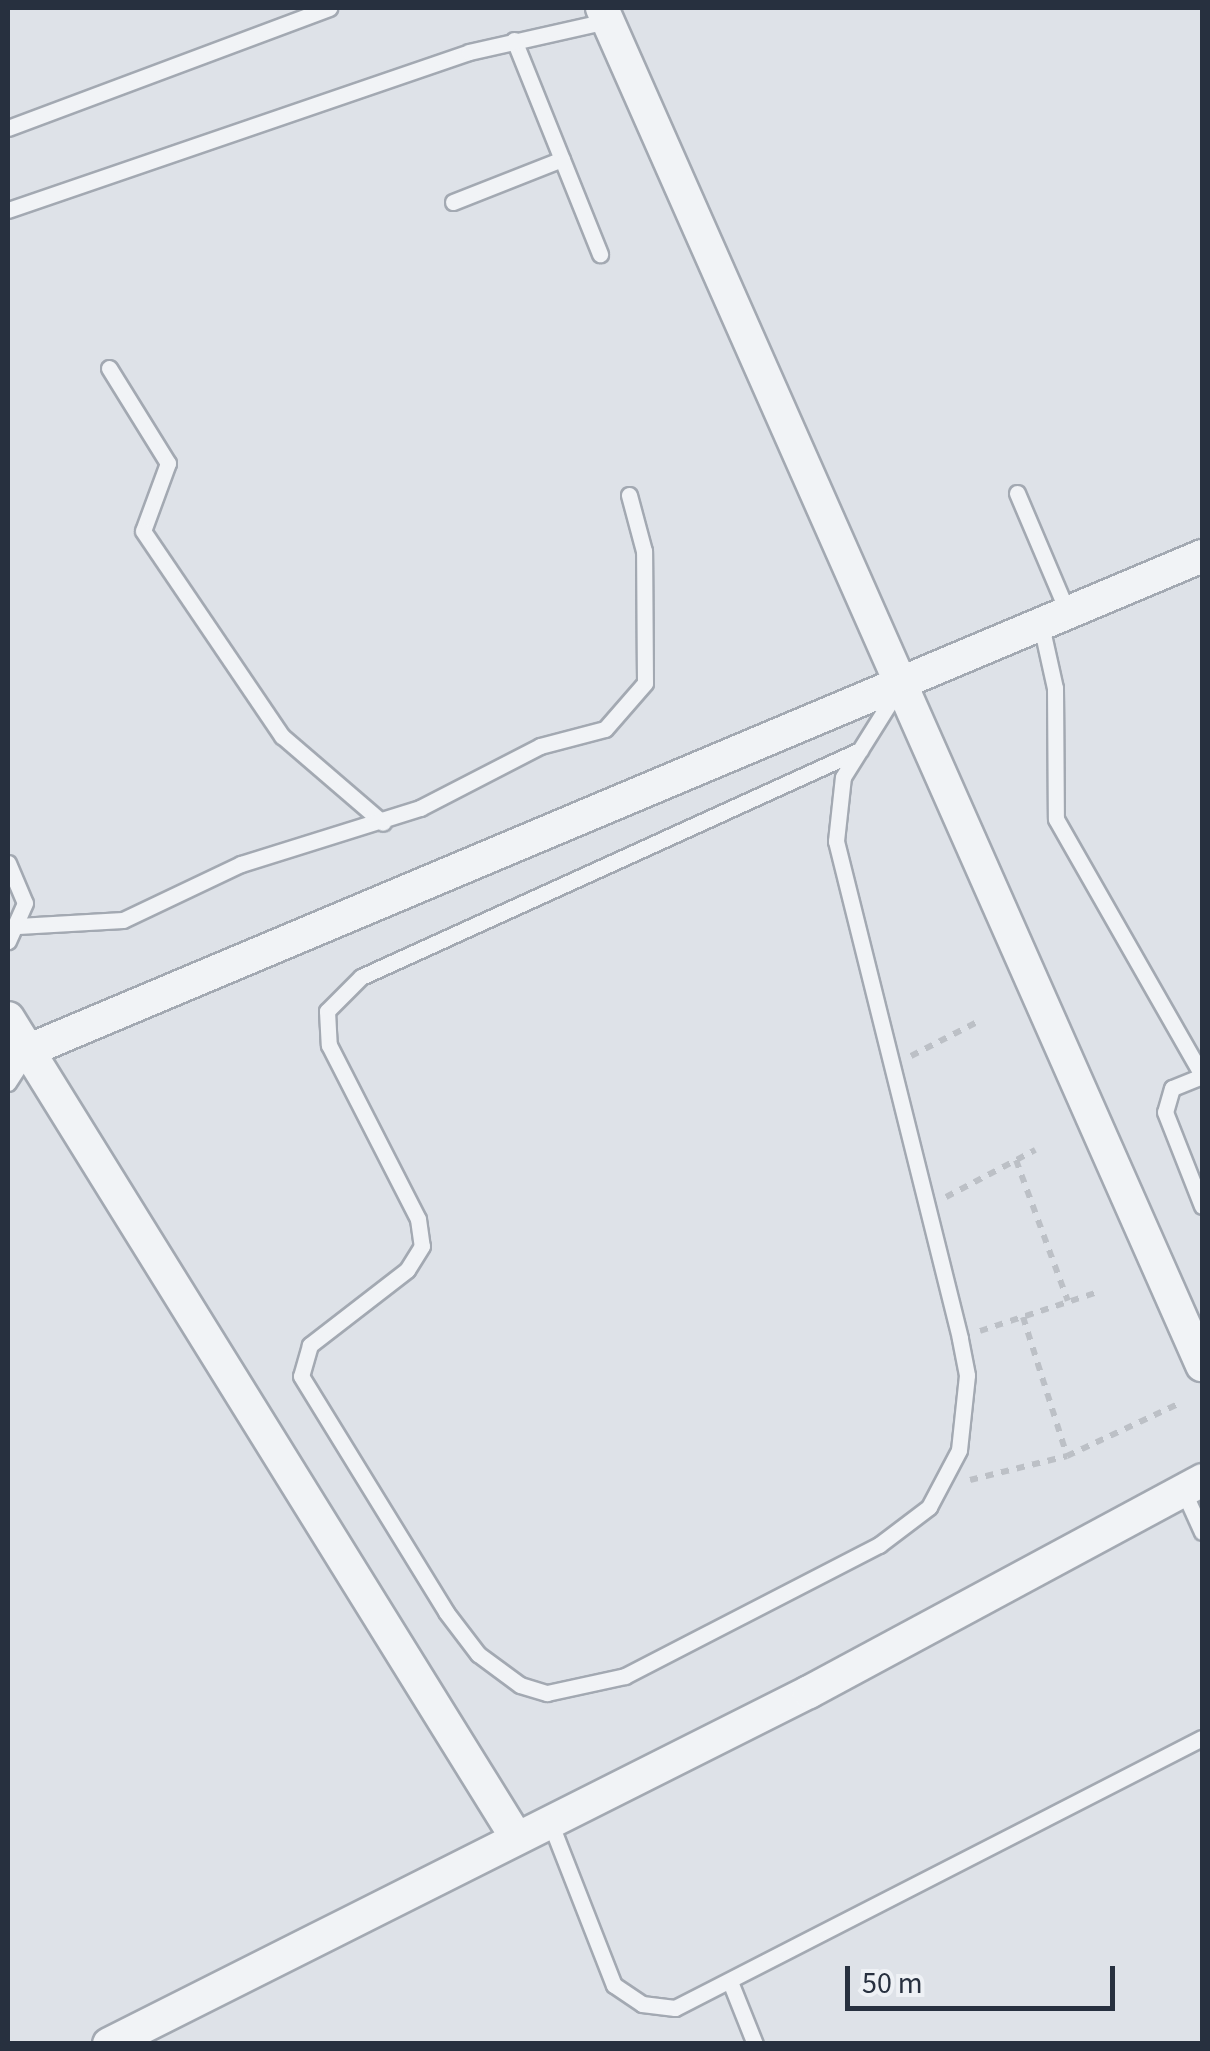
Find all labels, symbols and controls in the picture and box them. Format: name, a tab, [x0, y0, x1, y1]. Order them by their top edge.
scale bar	[850, 1946, 1120, 2008]
text: 50 m	[862, 1962, 923, 2005]

